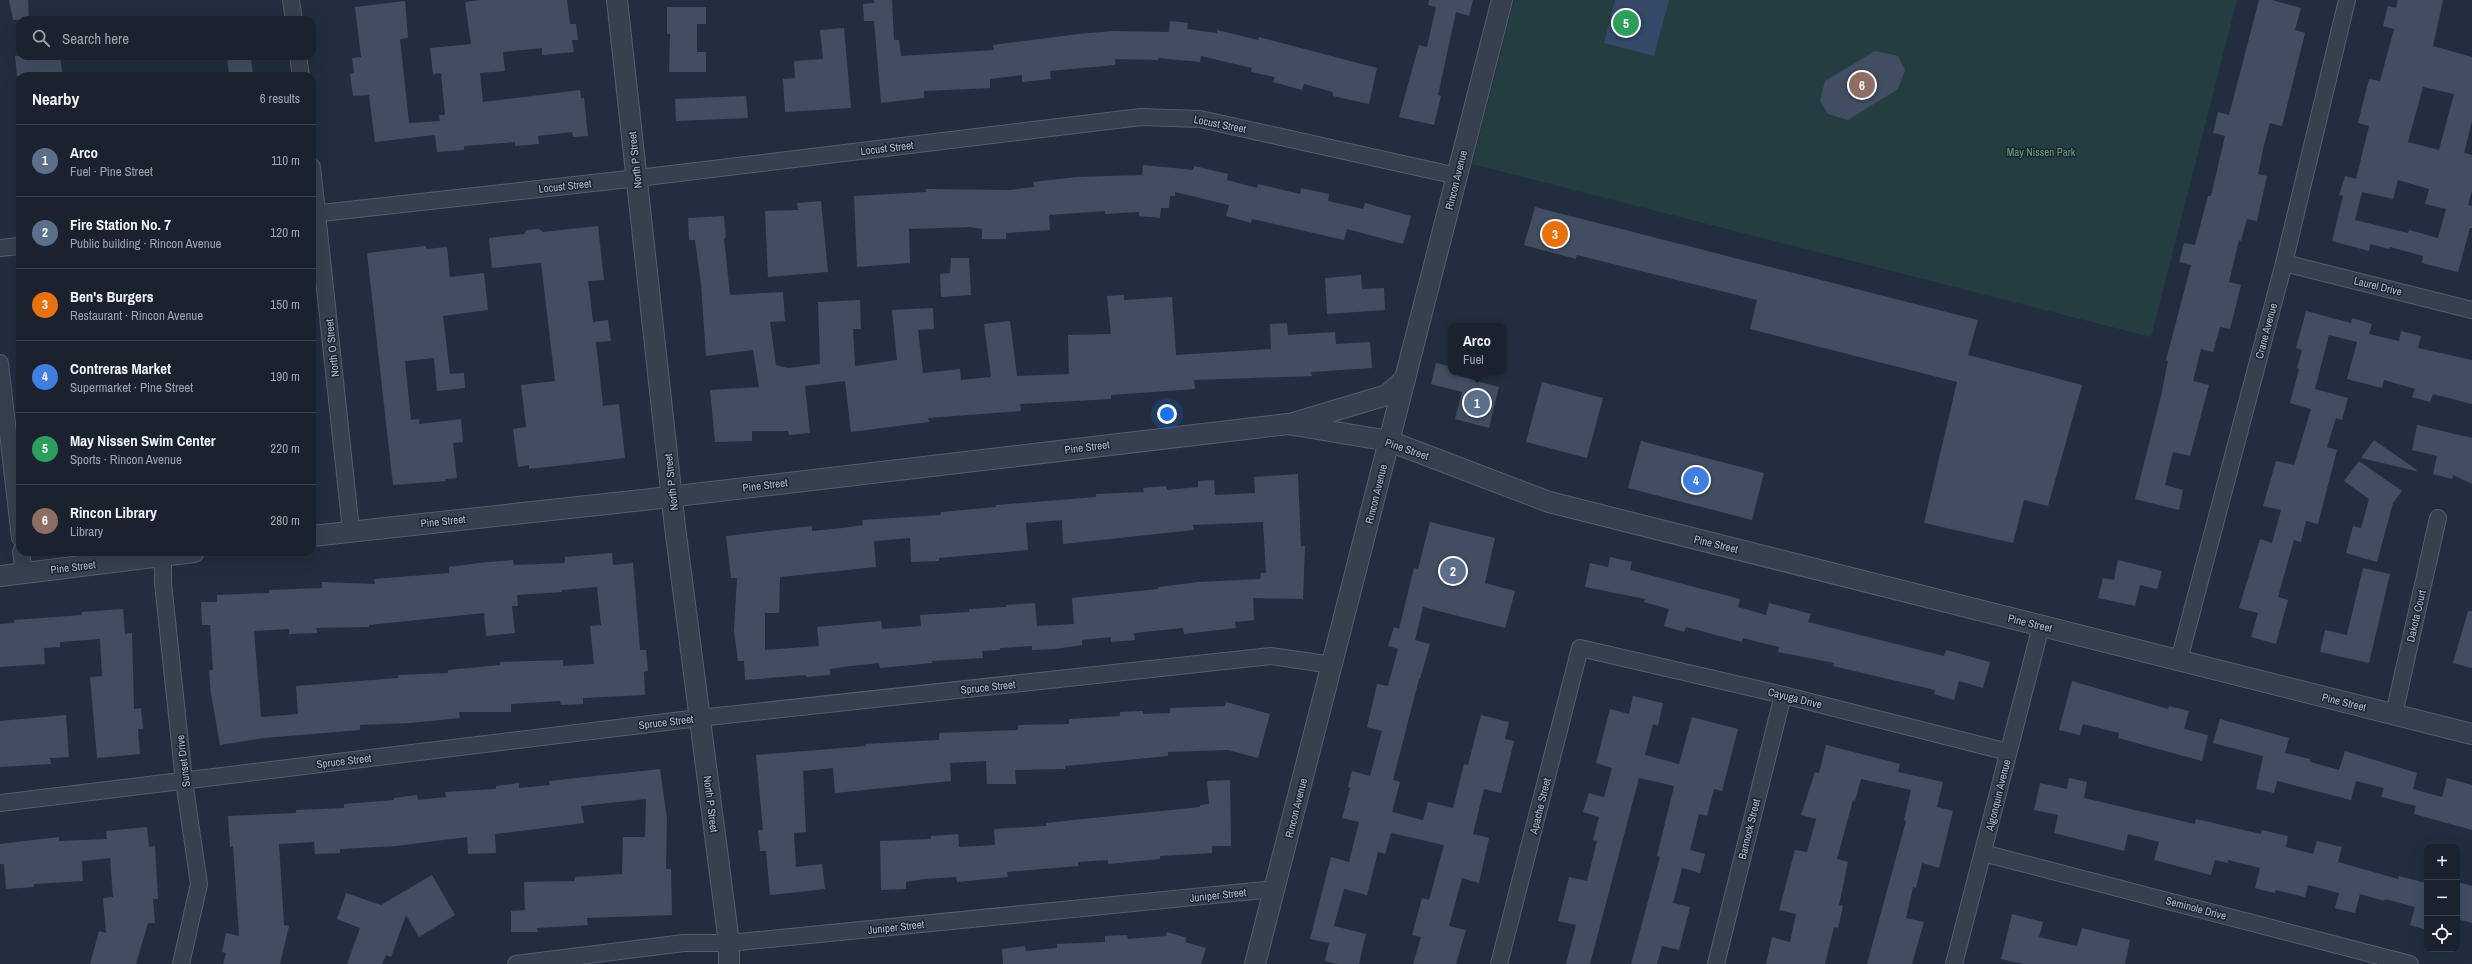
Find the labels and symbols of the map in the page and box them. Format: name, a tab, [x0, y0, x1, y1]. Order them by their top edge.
pin: 5	[1613, 8, 1639, 38]
pin: 6	[1849, 70, 1875, 100]
street label: Locust Street	[1193, 112, 1248, 136]
street label: North P Street	[625, 130, 645, 189]
street label: Locust Street	[860, 138, 915, 158]
park label: May Nissen Park	[2007, 145, 2076, 159]
street label: Rincon Avenue	[1442, 149, 1470, 211]
street label: Locust Street	[538, 176, 593, 196]
pin: 3	[1542, 219, 1568, 249]
street label: Laurel Drive	[2352, 273, 2404, 299]
street label: Crane Avenue	[2252, 302, 2280, 360]
street label: North O Street	[322, 318, 342, 378]
pin: 1	[1464, 388, 1490, 418]
your location	[1157, 404, 1177, 424]
street label: Pine Street	[1383, 435, 1431, 463]
street label: Pine Street	[1064, 437, 1111, 457]
street label: North P Street	[661, 452, 681, 511]
street label: Rincon Avenue	[1362, 463, 1390, 525]
pin: 4	[1683, 465, 1709, 495]
street label: Pine Street	[742, 475, 789, 495]
street label: Pine Street	[420, 512, 467, 530]
street label: Pine Street	[1692, 532, 1740, 556]
pin: 2	[1440, 556, 1466, 586]
street label: Pine Street	[50, 557, 97, 577]
street label: Dakota Court	[2403, 588, 2429, 643]
street label: Pine Street	[2006, 611, 2054, 635]
street label: Spruce Street	[960, 677, 1017, 697]
street label: Cayuga Drive	[1767, 685, 1823, 711]
street label: Pine Street	[2320, 690, 2368, 714]
street label: Spruce Street	[638, 712, 695, 732]
street label: Sunset Drive	[173, 734, 193, 788]
street label: Spruce Street	[316, 751, 373, 771]
street label: Algonquin Avenue	[1982, 758, 2014, 833]
street label: North P Street	[701, 775, 721, 834]
street label: Apache Street	[1526, 776, 1554, 836]
street label: Rincon Avenue	[1282, 777, 1310, 839]
street label: Bannock Street	[1735, 797, 1763, 861]
street label: Juniper Street	[1189, 885, 1247, 905]
street label: Seminole Drive	[2164, 893, 2228, 923]
street label: Juniper Street	[867, 917, 925, 937]

